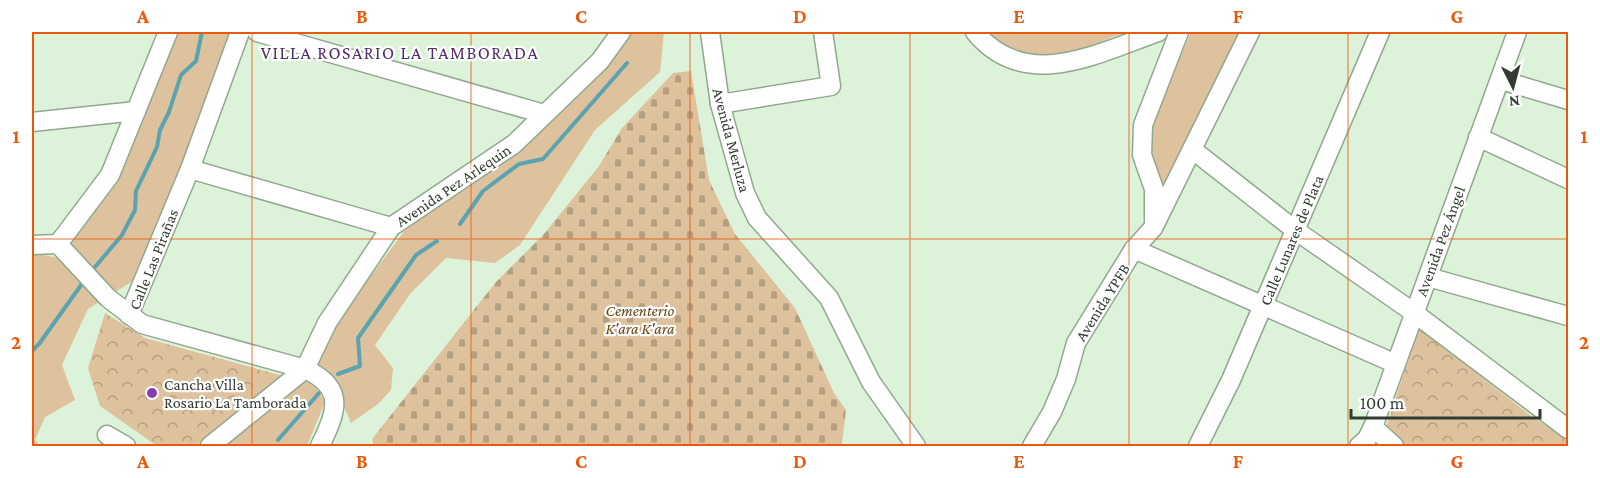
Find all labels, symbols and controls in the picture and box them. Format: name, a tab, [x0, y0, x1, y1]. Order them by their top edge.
text: A	[136, 5, 150, 27]
text: B	[356, 5, 368, 27]
text: C	[575, 5, 587, 27]
text: D	[793, 5, 807, 27]
text: E	[1013, 5, 1025, 27]
text: F	[1233, 5, 1244, 27]
text: G	[1451, 5, 1464, 27]
district label: VILLA ROSARIO LA TAMBORADA	[261, 43, 539, 63]
north arrow	[1483, 57, 1543, 117]
street label: Avenida Merluza	[709, 86, 754, 195]
text: N	[1508, 92, 1521, 110]
text: 1	[12, 125, 20, 147]
text: 1	[1580, 125, 1588, 147]
street label: Avenida Pez Arlequin	[393, 141, 515, 231]
street label: Calle Lunares de Plata	[1256, 172, 1327, 308]
street label: Avenida Pez Ángel	[1413, 184, 1469, 299]
street label: Calle Las Pirañas	[126, 206, 181, 312]
street label: Avenida YPFB	[1072, 260, 1133, 344]
park label: Cementerio K'ara K'ara	[605, 302, 675, 337]
text: 2	[11, 331, 21, 353]
text: 2	[1579, 331, 1589, 353]
place label: Cancha Villa Rosario La Tamborada	[164, 376, 307, 411]
scale bar	[1351, 382, 1540, 420]
marker: Cancha Villa Rosario La Tamborada	[145, 386, 159, 400]
text: 100 m	[1360, 393, 1405, 413]
text: A	[136, 450, 150, 472]
text: B	[356, 450, 368, 472]
text: C	[575, 450, 587, 472]
text: D	[793, 450, 807, 472]
text: E	[1013, 450, 1025, 472]
text: F	[1233, 450, 1244, 472]
text: G	[1451, 450, 1464, 472]

